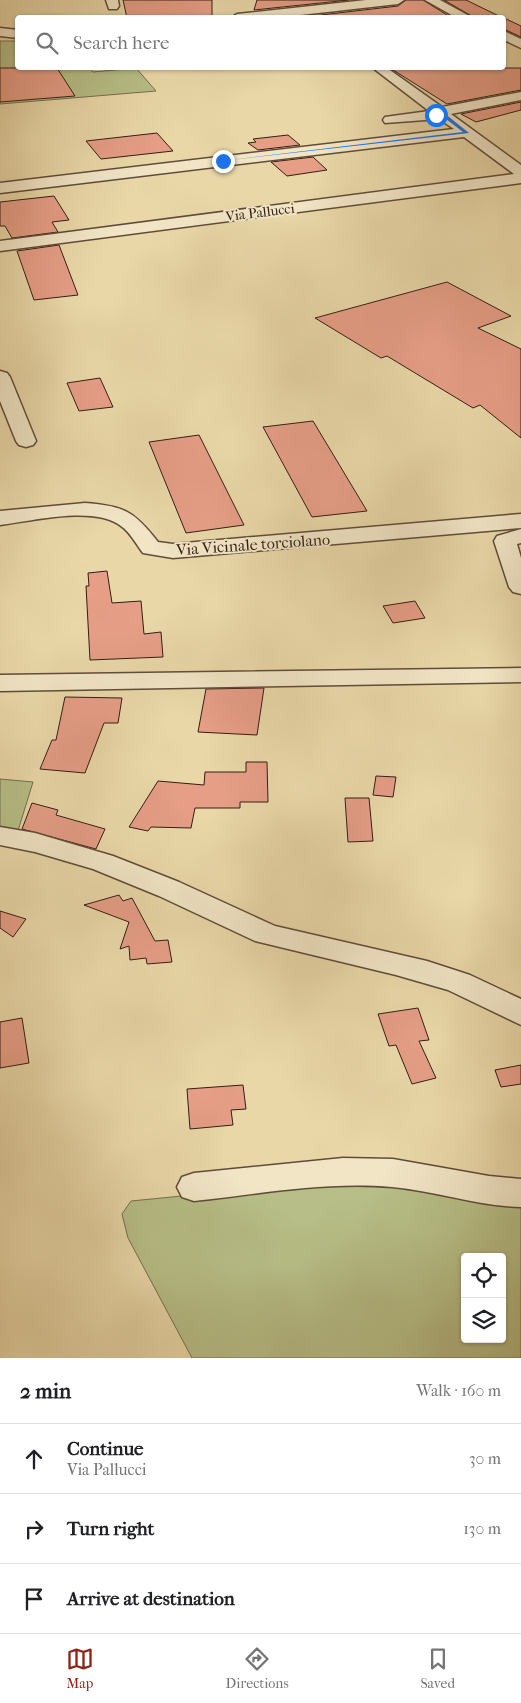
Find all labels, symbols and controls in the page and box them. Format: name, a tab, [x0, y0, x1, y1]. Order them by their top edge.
search box	[15, 15, 506, 70]
icon: search	[33, 29, 61, 57]
text: Search here	[73, 32, 169, 54]
route start	[425, 104, 448, 127]
route end	[212, 150, 235, 173]
street label: Via Pallucci	[224, 200, 296, 225]
street label: Via Vicinale torciolano	[174, 530, 331, 559]
map controls	[461, 1253, 506, 1343]
button: locate	[461, 1253, 506, 1298]
button: layers	[461, 1298, 506, 1343]
text: 2 min	[20, 1379, 71, 1403]
text: Walk · 160 m	[416, 1381, 501, 1400]
text: Continue	[67, 1438, 143, 1460]
icon: ahead	[20, 1445, 48, 1473]
text: 30 m	[469, 1449, 501, 1468]
text: Via Pallucci	[67, 1460, 146, 1479]
icon: right	[20, 1515, 48, 1543]
text: Turn right	[67, 1518, 154, 1540]
text: 130 m	[463, 1519, 501, 1538]
icon: arrive	[20, 1585, 48, 1613]
text: Arrive at destination	[67, 1588, 235, 1610]
tab: Map	[66, 1645, 94, 1692]
tab: Directions	[226, 1645, 289, 1692]
tab: Saved	[420, 1645, 455, 1692]

